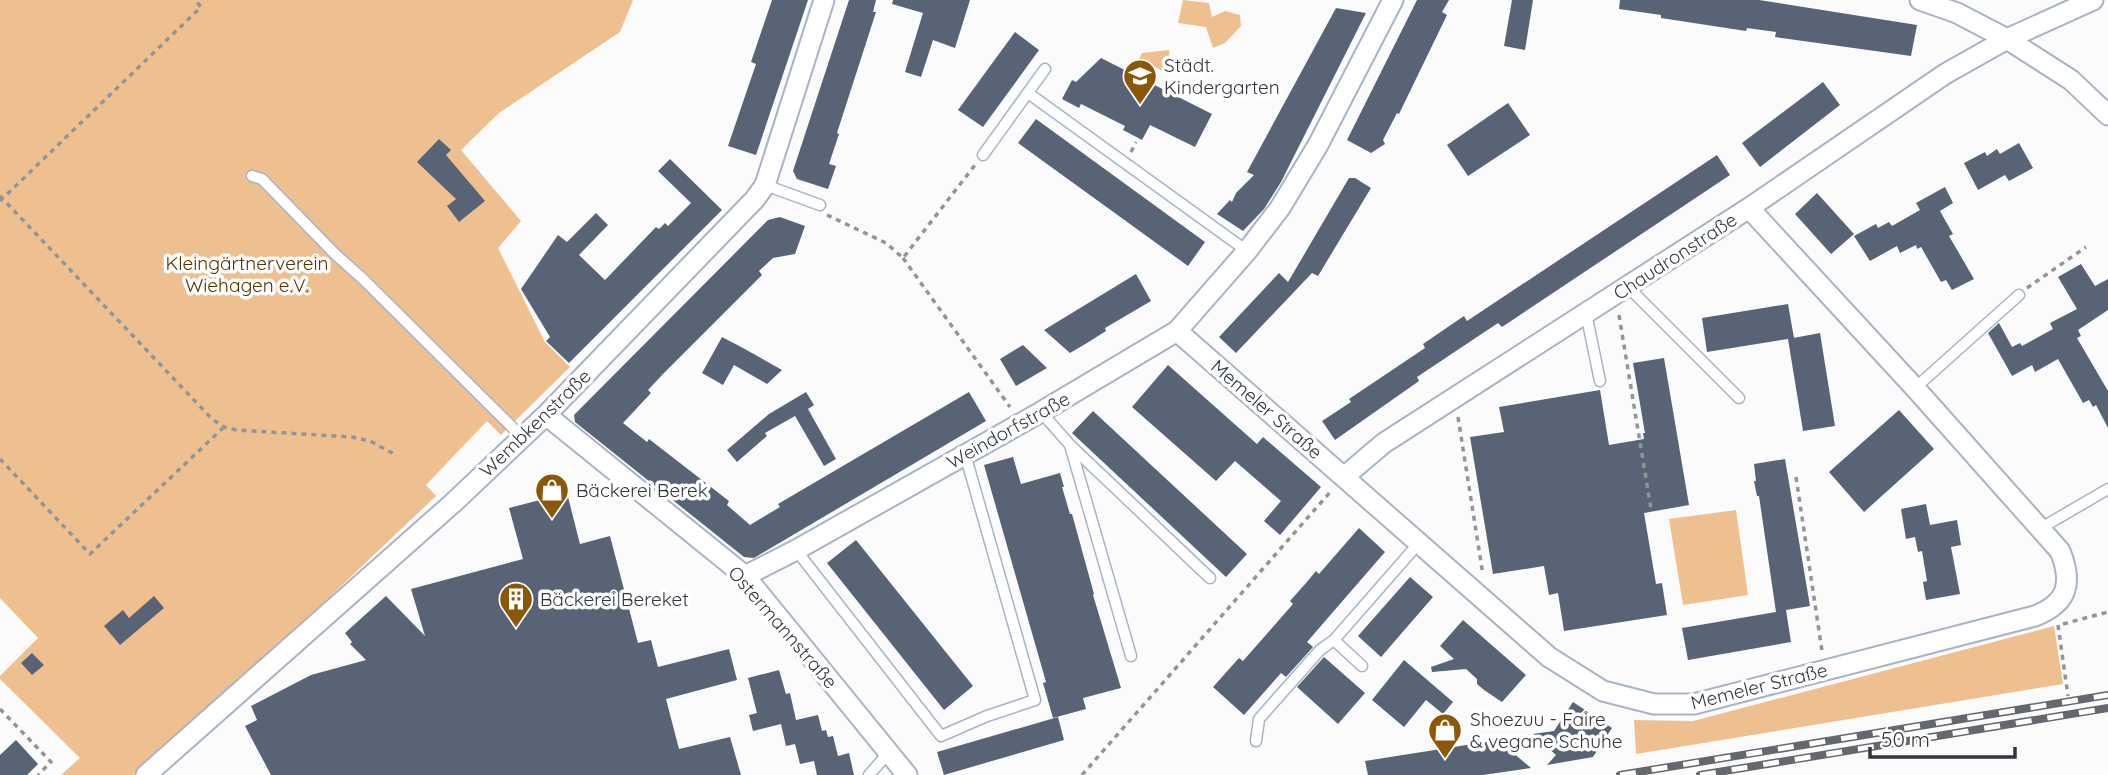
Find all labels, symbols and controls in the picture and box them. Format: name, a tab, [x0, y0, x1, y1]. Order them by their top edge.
place label: Städt. Kindergarten	[1164, 53, 1280, 99]
school or university icon: Städt. Kindergarten	[1121, 57, 1159, 106]
street label: Chaudronstraße	[1609, 207, 1741, 305]
park label: Kleingärtnerverein Wiehagen e.V.	[165, 251, 329, 297]
street label: Memeler Straße	[1206, 354, 1328, 464]
street label: Wembkenstraße	[474, 364, 596, 482]
street label: Weindorfstraße	[942, 386, 1074, 474]
shop icon: Bäckerei Berek	[533, 471, 571, 520]
place label: Bäckerei Berek	[576, 478, 708, 502]
street label: Ostermannstraße	[723, 561, 843, 693]
building icon: Bäckerei Bereket	[497, 580, 535, 629]
place label: Bäckerei Bereket	[540, 587, 689, 611]
street label: Memeler Straße	[1688, 657, 1830, 715]
place label: Shoezuu - Faire & vegane Schuhe	[1470, 707, 1623, 753]
shop icon: Shoezuu - Faire & vegane Schuhe	[1426, 711, 1464, 760]
scale bar	[1870, 716, 2015, 760]
text: 50 m	[1881, 726, 1930, 752]

